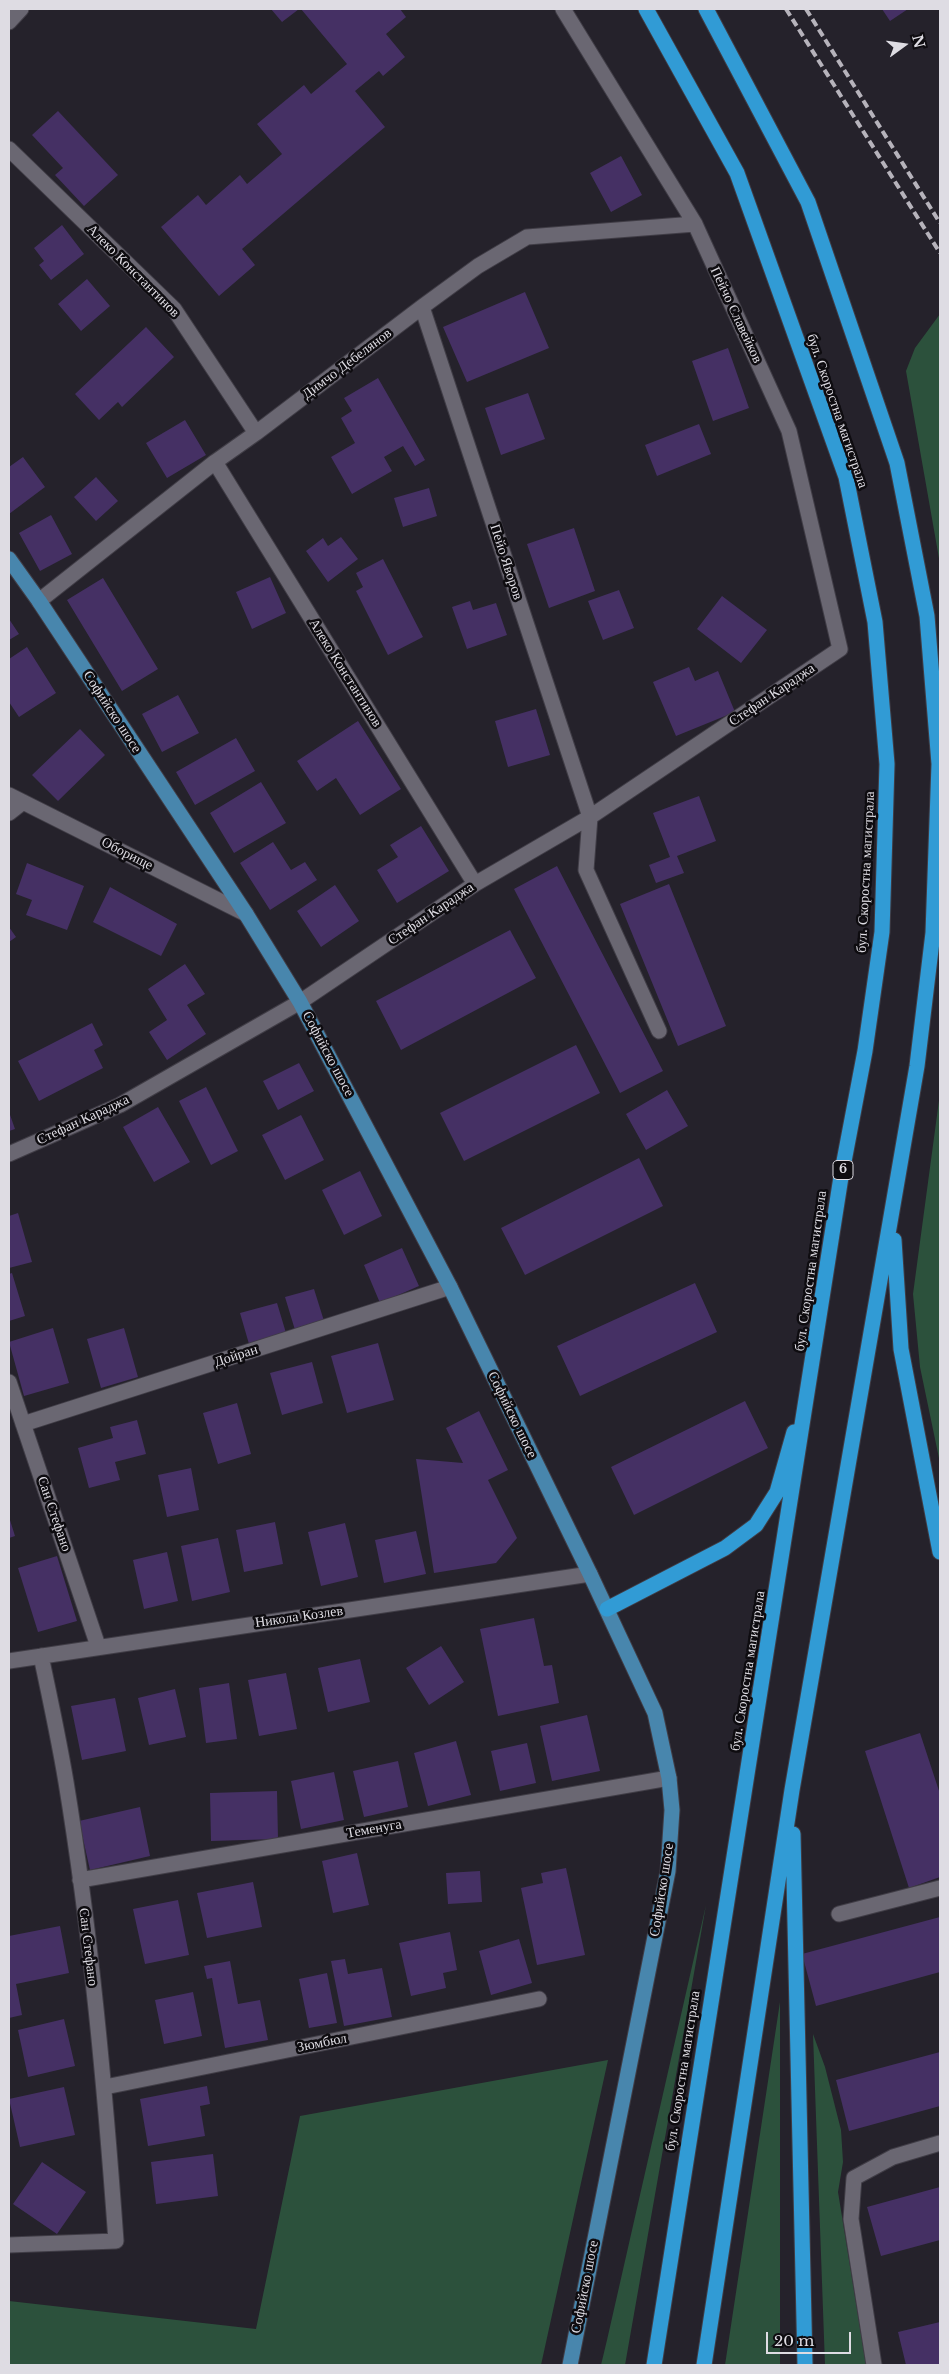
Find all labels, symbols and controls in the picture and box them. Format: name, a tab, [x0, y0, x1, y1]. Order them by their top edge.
north arrow	[879, 20, 929, 70]
text: N	[908, 33, 929, 50]
street label: Алеко Константинов	[83, 221, 183, 321]
street label: Пейчо Славейков	[706, 264, 766, 366]
street label: Димчо Дебелянов	[299, 325, 395, 403]
street label: бул. Скоростна магистрала	[803, 332, 871, 490]
street label: Пейо Яворов	[486, 522, 526, 602]
street label: Алеко Константинов	[305, 616, 385, 730]
street label: Стефан Караджа	[726, 660, 818, 730]
street label: Софийско шосе	[79, 668, 145, 756]
street label: бул. Скоростна магистрала	[853, 791, 879, 953]
street label: Оборище	[98, 834, 156, 874]
street label: Стефан Караджа	[385, 879, 477, 949]
street label: Софийско шосе	[298, 1008, 358, 1100]
street label: Стефан Караджа	[34, 1091, 132, 1149]
road number: 6	[833, 1160, 853, 1180]
street label: бул. Скоростна магистрала	[791, 1190, 831, 1352]
street label: Дойран	[212, 1341, 260, 1371]
street label: Софийско шосе	[484, 1369, 540, 1461]
street label: Сан Стефано	[33, 1474, 75, 1554]
street label: бул. Скоростна магистрала	[727, 1590, 769, 1752]
street label: Никола Козлев	[254, 1603, 344, 1631]
street label: Теменуга	[345, 1816, 403, 1842]
street label: Софийско шосе	[646, 1842, 678, 1938]
street label: Сан Стефано	[75, 1907, 101, 1987]
street label: бул. Скоростна магистрала	[662, 1990, 704, 2152]
street label: Зюмбюл	[296, 2030, 348, 2056]
street label: Софийско шосе	[568, 2239, 602, 2335]
scale bar	[769, 2322, 854, 2354]
text: 20 m	[774, 2331, 814, 2350]

